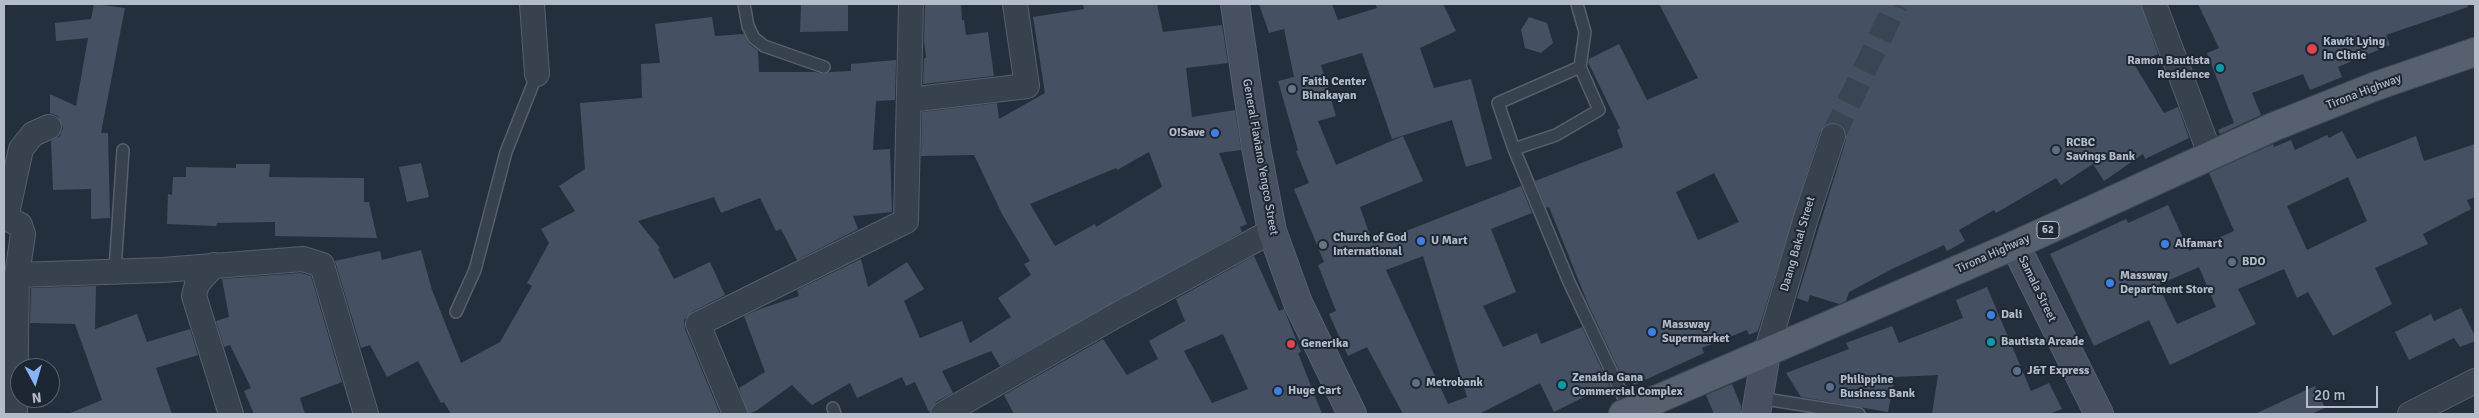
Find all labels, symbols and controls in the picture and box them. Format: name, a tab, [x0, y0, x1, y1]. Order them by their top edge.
place label: Kawit Lying In Clinic	[2323, 35, 2385, 63]
marker: Kawit Lying In Clinic	[2305, 42, 2319, 56]
place label: Ramon Bautista Residence	[2127, 54, 2210, 82]
marker: Ramon Bautista Residence	[2214, 62, 2226, 74]
street label: Tirona Highway	[2325, 71, 2403, 113]
place label: Faith Center Binakayan	[1302, 75, 1366, 103]
street label: General Flaviano Yengco Street	[1239, 78, 1281, 236]
marker: Faith Center Binakayan	[1286, 83, 1298, 95]
place label: O!Save	[1169, 126, 1205, 140]
marker: O!Save	[1209, 127, 1221, 139]
place label: RCBC Savings Bank	[2066, 136, 2135, 164]
marker: RCBC Savings Bank	[2050, 144, 2062, 156]
street label: Daang Bakal Street	[1778, 195, 1818, 293]
road number: 62	[2037, 222, 2059, 238]
place label: Church of God International	[1333, 231, 1407, 259]
street label: Tirona Highway	[1954, 231, 2032, 277]
place label: U Mart	[1431, 234, 1468, 248]
marker: U Mart	[1415, 235, 1427, 247]
place label: Alfamart	[2175, 237, 2222, 251]
marker: Alfamart	[2159, 238, 2171, 250]
marker: Church of God International	[1317, 239, 1329, 251]
street label: Samala Street	[2015, 254, 2059, 324]
place label: BDO	[2242, 255, 2265, 269]
marker: BDO	[2226, 256, 2238, 268]
place label: Massway Department Store	[2120, 269, 2214, 297]
marker: Massway Department Store	[2104, 277, 2116, 289]
place label: Dali	[2001, 308, 2022, 322]
marker: Dali	[1985, 309, 1997, 321]
place label: Massway Supermarket	[1662, 318, 1730, 346]
marker: Massway Supermarket	[1646, 326, 1658, 338]
place label: Bautista Arcade	[2001, 335, 2084, 349]
marker: Bautista Arcade	[1985, 336, 1997, 348]
place label: Generika	[1301, 337, 1348, 351]
marker: Generika	[1285, 338, 1297, 350]
north arrow	[10, 358, 60, 408]
place label: J&T Express	[2027, 364, 2089, 378]
marker: J&T Express	[2011, 365, 2023, 377]
place label: Zenaida Gana Commercial Complex	[1572, 371, 1682, 399]
place label: Philippine Business Bank	[1840, 373, 1915, 401]
place label: Metrobank	[1426, 376, 1483, 390]
scale bar	[2309, 376, 2382, 408]
marker: Metrobank	[1410, 377, 1422, 389]
marker: Zenaida Gana Commercial Complex	[1556, 379, 1568, 391]
marker: Philippine Business Bank	[1824, 381, 1836, 393]
place label: Huge Cart	[1288, 384, 1341, 398]
marker: Huge Cart	[1272, 385, 1284, 397]
text: 20 m	[2314, 386, 2345, 404]
text: N	[31, 388, 42, 406]

